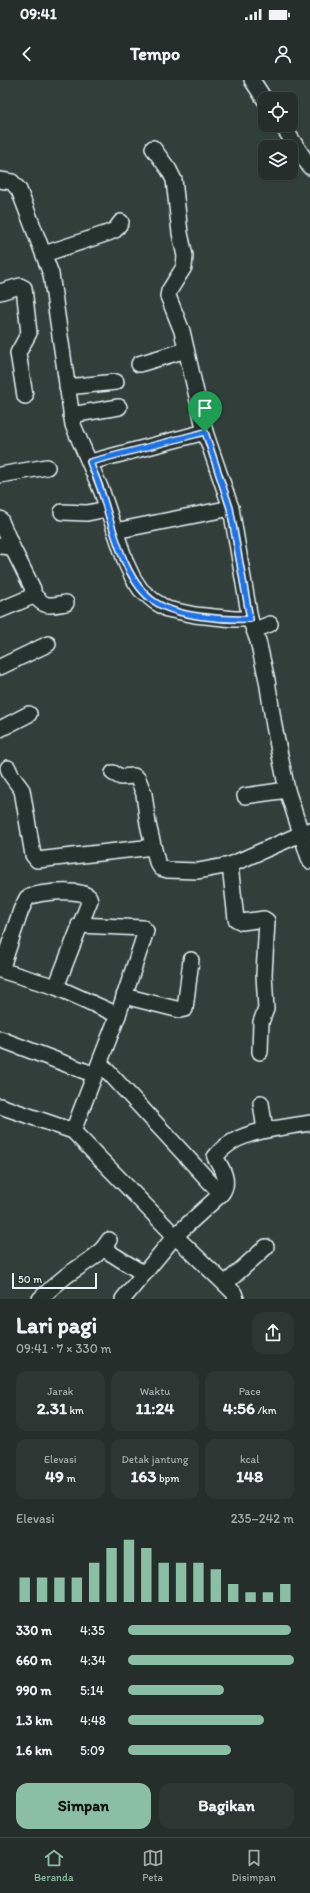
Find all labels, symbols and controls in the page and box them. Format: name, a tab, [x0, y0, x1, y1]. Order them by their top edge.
text: 09:41	[20, 5, 57, 23]
icon: back	[16, 43, 38, 65]
text: Tempo	[130, 43, 180, 65]
icon: person	[272, 43, 294, 65]
map controls	[258, 92, 298, 180]
button: locate	[258, 92, 298, 132]
button: layers	[258, 140, 298, 180]
pin	[188, 391, 222, 432]
icon: arrive	[194, 397, 216, 419]
scale bar	[12, 1271, 97, 1290]
text: 50 m	[18, 1273, 42, 1286]
text: Lari pagi	[16, 1312, 97, 1339]
button: share	[252, 1312, 294, 1354]
text: 09:41 · 7 × 330 m	[16, 1341, 112, 1356]
text: Jarak	[47, 1385, 73, 1398]
text: Waktu	[140, 1385, 170, 1398]
text: Pace	[239, 1385, 261, 1398]
text: 2.31	[37, 1398, 67, 1418]
text: 11:24	[135, 1398, 175, 1418]
text: 4:56	[223, 1398, 255, 1418]
text: km	[67, 1404, 84, 1417]
text: /km	[255, 1404, 277, 1417]
text: Elevasi	[44, 1453, 77, 1466]
text: Detak jantung	[122, 1453, 188, 1466]
text: kcal	[240, 1453, 259, 1466]
text: 49	[45, 1466, 64, 1486]
text: 163	[130, 1466, 157, 1486]
text: 148	[236, 1466, 263, 1486]
text: m	[64, 1472, 76, 1485]
text: bpm	[157, 1472, 180, 1485]
text: Elevasi	[16, 1511, 55, 1526]
text: 235–242 m	[231, 1511, 294, 1526]
text: 330 m	[16, 1623, 52, 1638]
text: 4:35	[80, 1623, 105, 1638]
text: 660 m	[16, 1653, 52, 1668]
text: 4:34	[80, 1653, 106, 1668]
text: 990 m	[16, 1683, 51, 1698]
text: 5:14	[80, 1683, 104, 1698]
text: 1.3 km	[16, 1713, 52, 1728]
text: 4:48	[80, 1713, 106, 1728]
text: 1.6 km	[16, 1743, 52, 1758]
text: 5:09	[80, 1743, 105, 1758]
button: Simpan	[16, 1783, 151, 1829]
button: Bagikan	[159, 1783, 294, 1829]
tab: Beranda	[34, 1847, 74, 1884]
tab: Peta	[142, 1847, 164, 1884]
tab: Disimpan	[232, 1847, 276, 1884]

